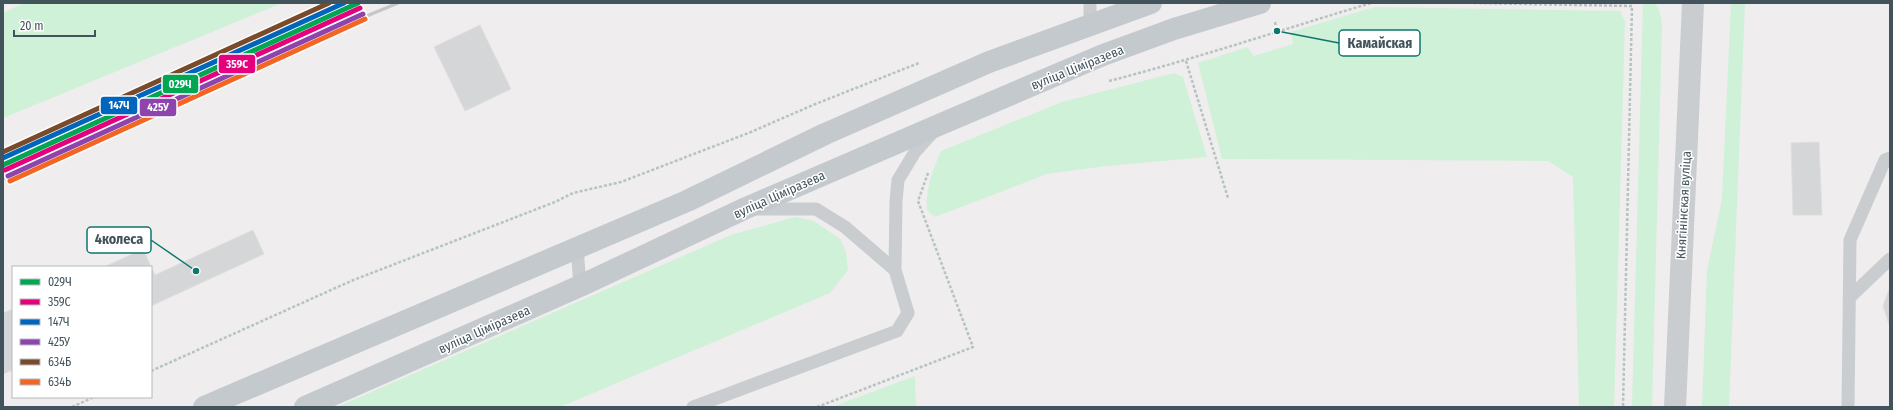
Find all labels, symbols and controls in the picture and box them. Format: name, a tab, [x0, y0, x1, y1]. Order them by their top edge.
scale bar	[14, 12, 95, 38]
text: 20 m	[20, 19, 44, 33]
callout: Камайская	[1339, 30, 1420, 56]
text: Камайская	[1348, 35, 1412, 52]
street label: вуліца Ціміразева	[1029, 42, 1126, 93]
line badge: 359С	[218, 54, 256, 74]
text: 359С	[225, 58, 248, 71]
line badge: 029Ч	[162, 74, 199, 94]
text: 029Ч	[169, 78, 191, 91]
line badge: 147Ч	[100, 96, 138, 115]
line badge: 425У	[139, 98, 177, 117]
text: 147Ч	[109, 99, 129, 112]
text: 425У	[147, 101, 169, 114]
street label: Княгінінская вуліца	[1673, 151, 1694, 260]
street label: вуліца Ціміразева	[731, 168, 827, 221]
callout: 4колеса	[87, 227, 151, 253]
text: 4колеса	[95, 231, 143, 248]
legend	[12, 266, 152, 398]
text: 029Ч	[48, 275, 72, 289]
text: 359С	[48, 295, 71, 309]
street label: вуліца Ціміразева	[436, 303, 532, 356]
text: 147Ч	[48, 315, 70, 329]
text: 425У	[48, 335, 70, 349]
text: 634Б	[48, 355, 71, 369]
text: 634Ь	[48, 375, 71, 389]

